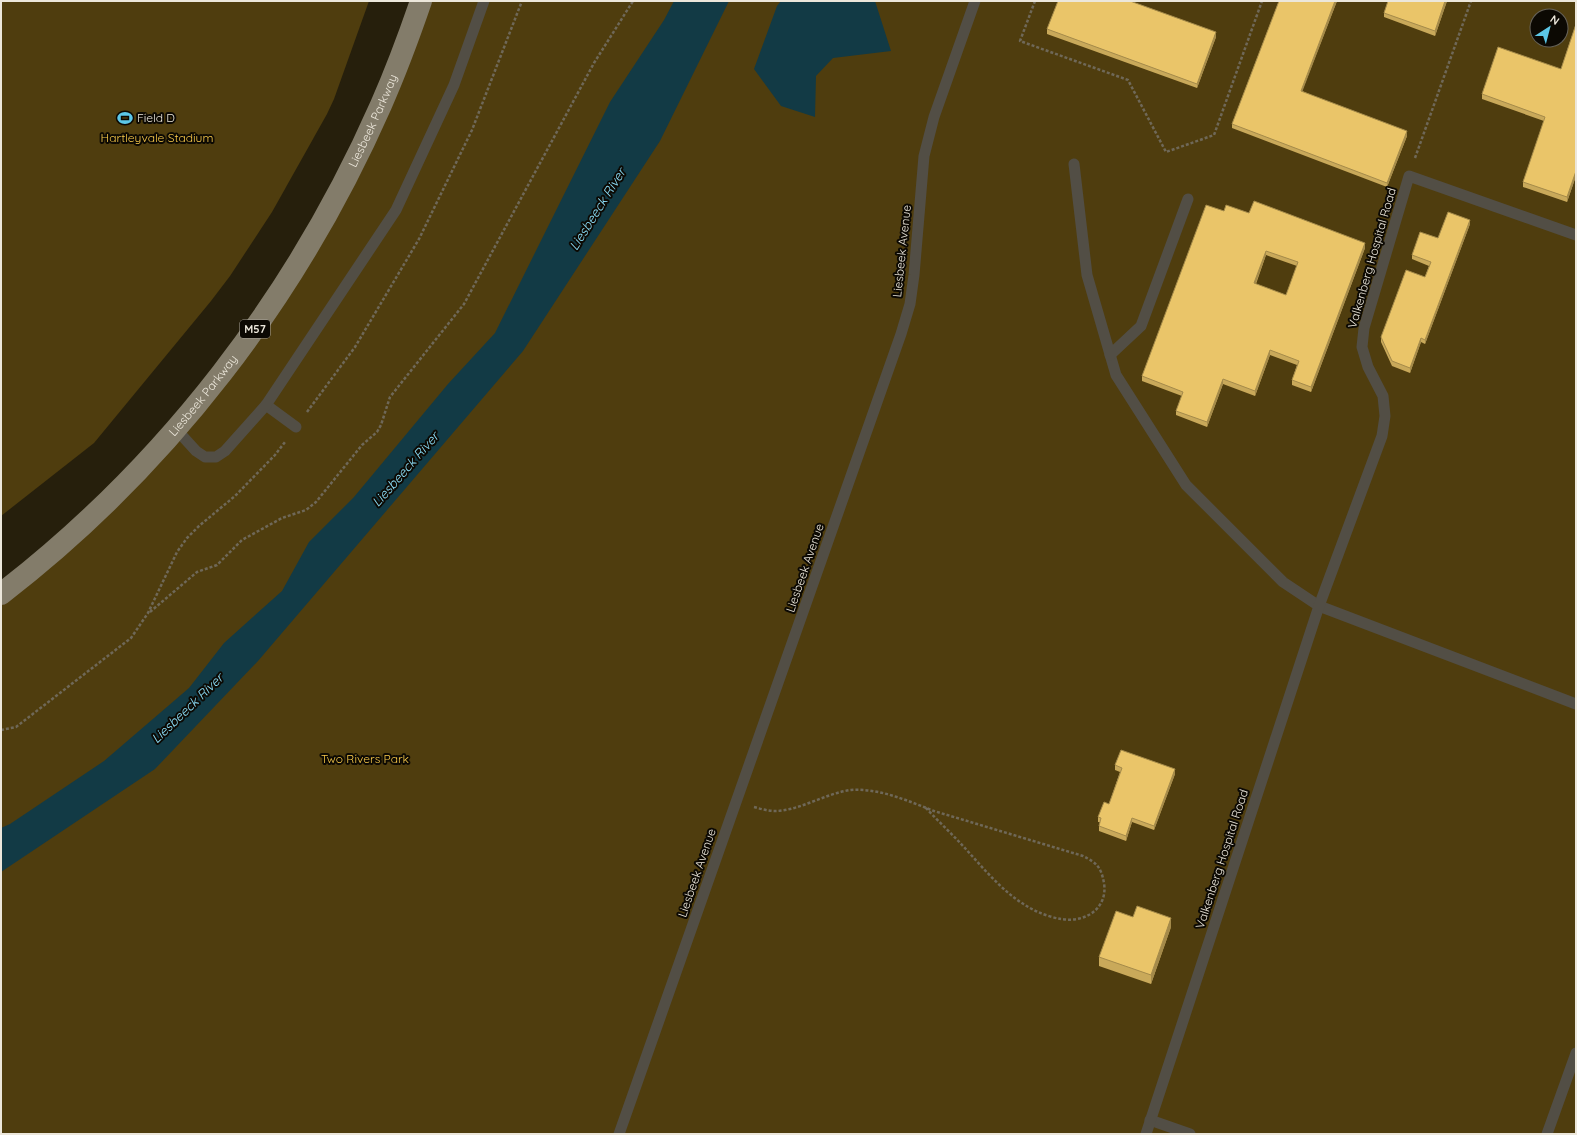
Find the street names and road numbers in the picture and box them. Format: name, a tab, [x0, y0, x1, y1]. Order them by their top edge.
street label: Liesbeek Parkway	[345, 72, 400, 170]
street label: Valkenberg Hospital Road	[1344, 186, 1399, 330]
street label: Liesbeek Avenue	[889, 204, 914, 298]
road number: M57	[240, 320, 270, 338]
street label: Liesbeek Parkway	[165, 351, 240, 439]
street label: Liesbeek Avenue	[782, 521, 827, 614]
street label: Valkenberg Hospital Road	[1192, 787, 1251, 930]
street label: Liesbeek Avenue	[674, 826, 719, 919]

